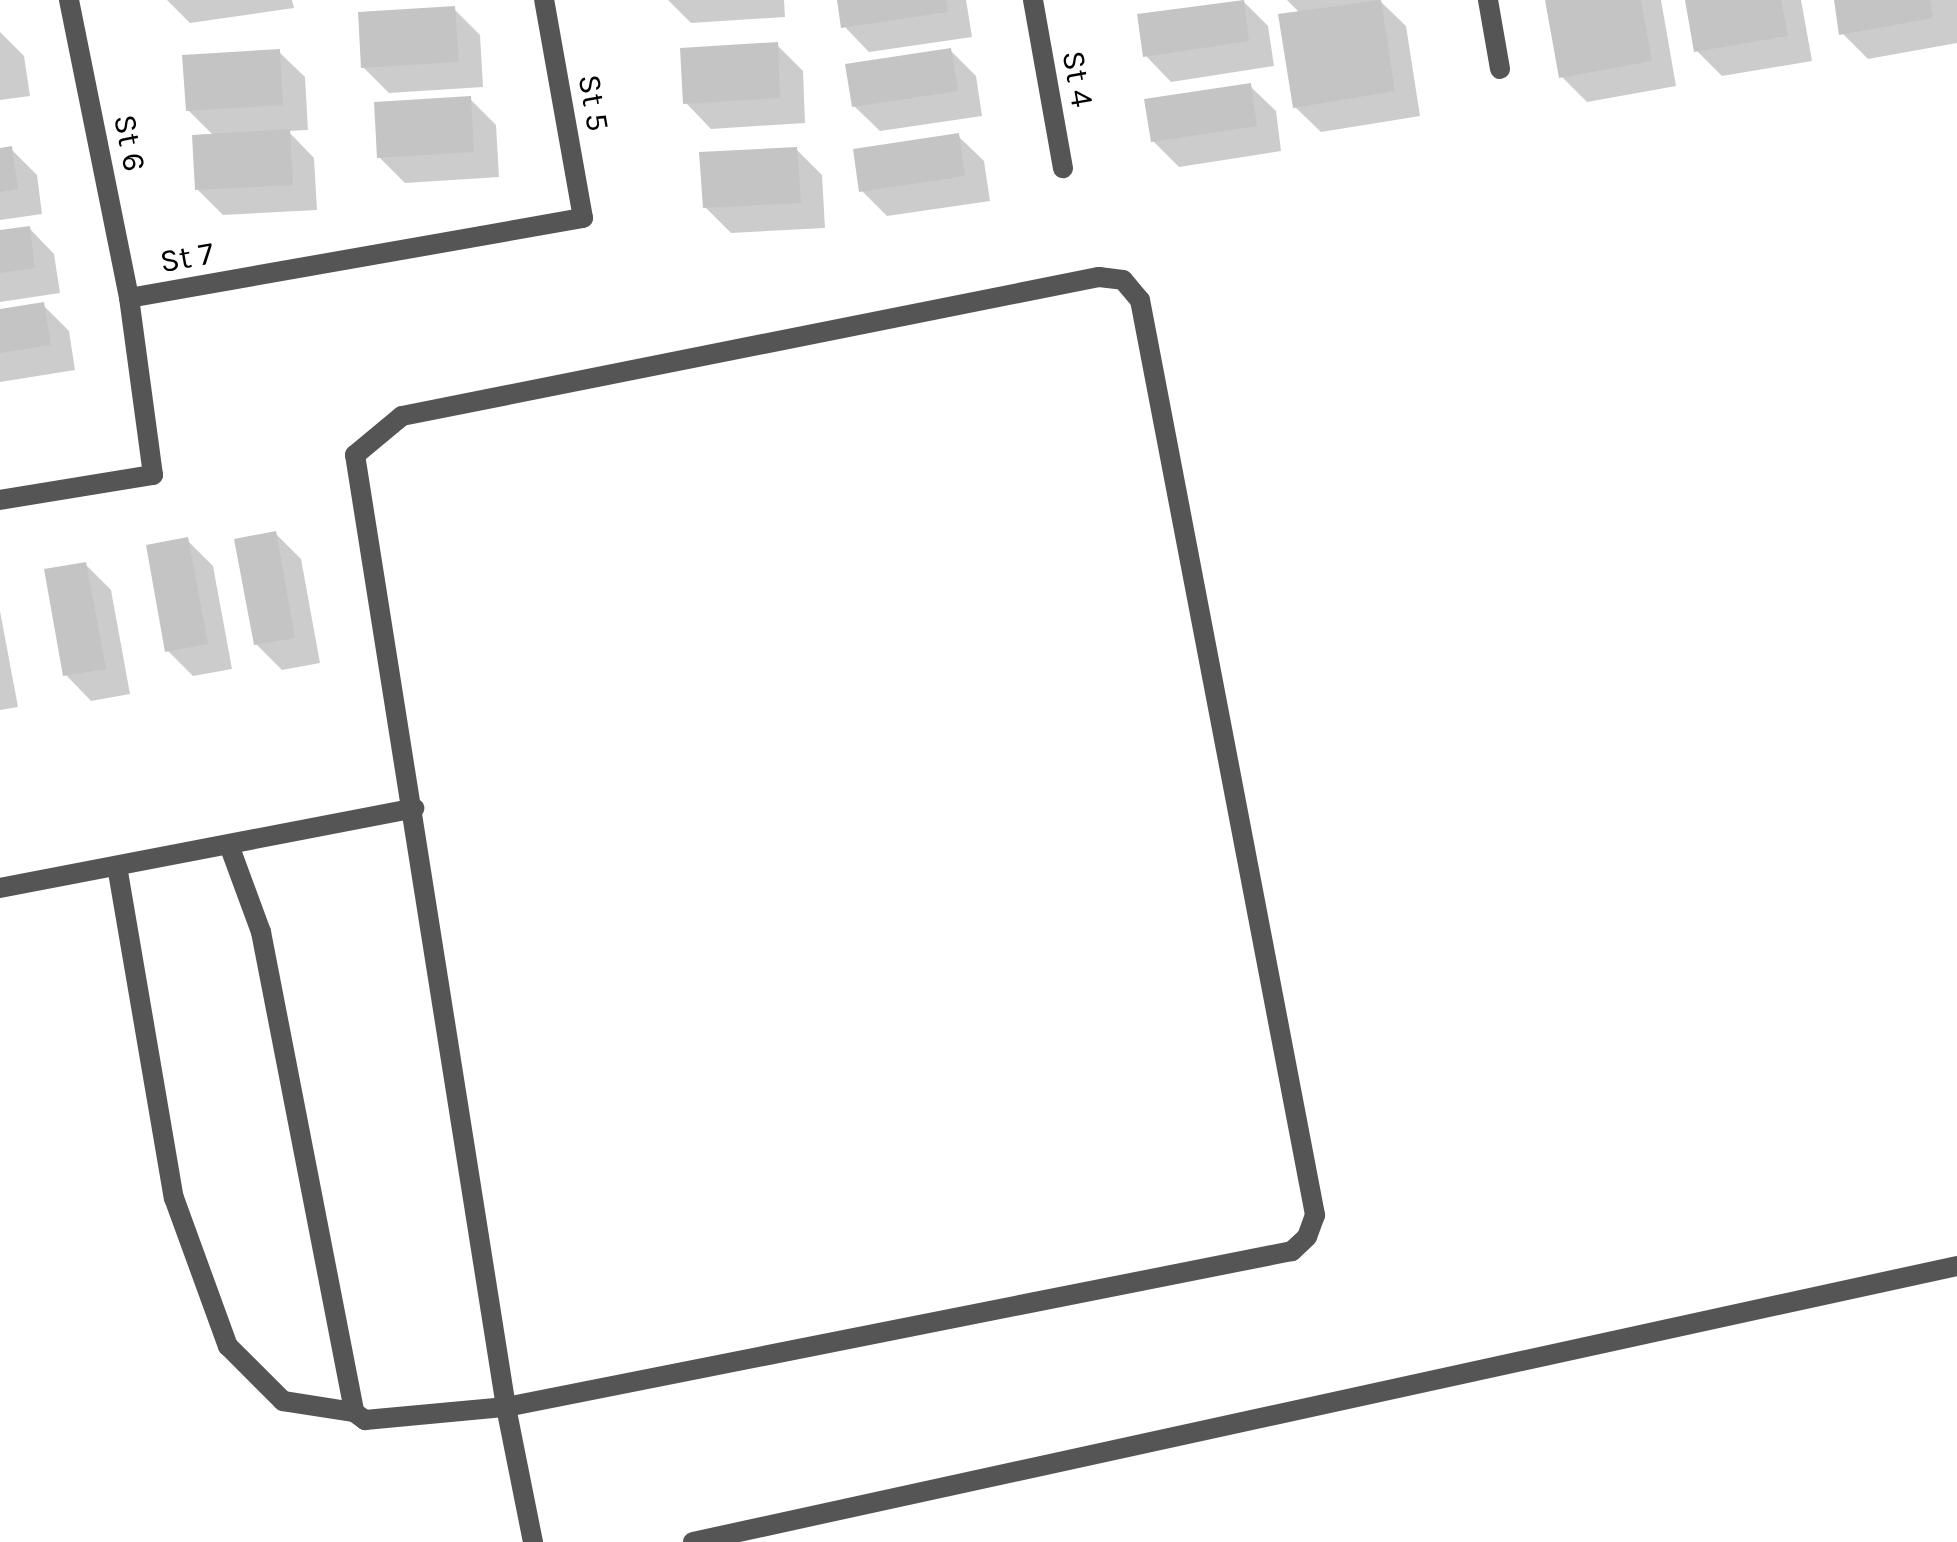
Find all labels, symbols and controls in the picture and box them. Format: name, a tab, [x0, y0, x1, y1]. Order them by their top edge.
street label: St 4	[1053, 48, 1101, 110]
street label: St 5	[569, 72, 617, 134]
street label: St 6	[105, 111, 153, 175]
street label: St 7	[157, 234, 217, 282]

